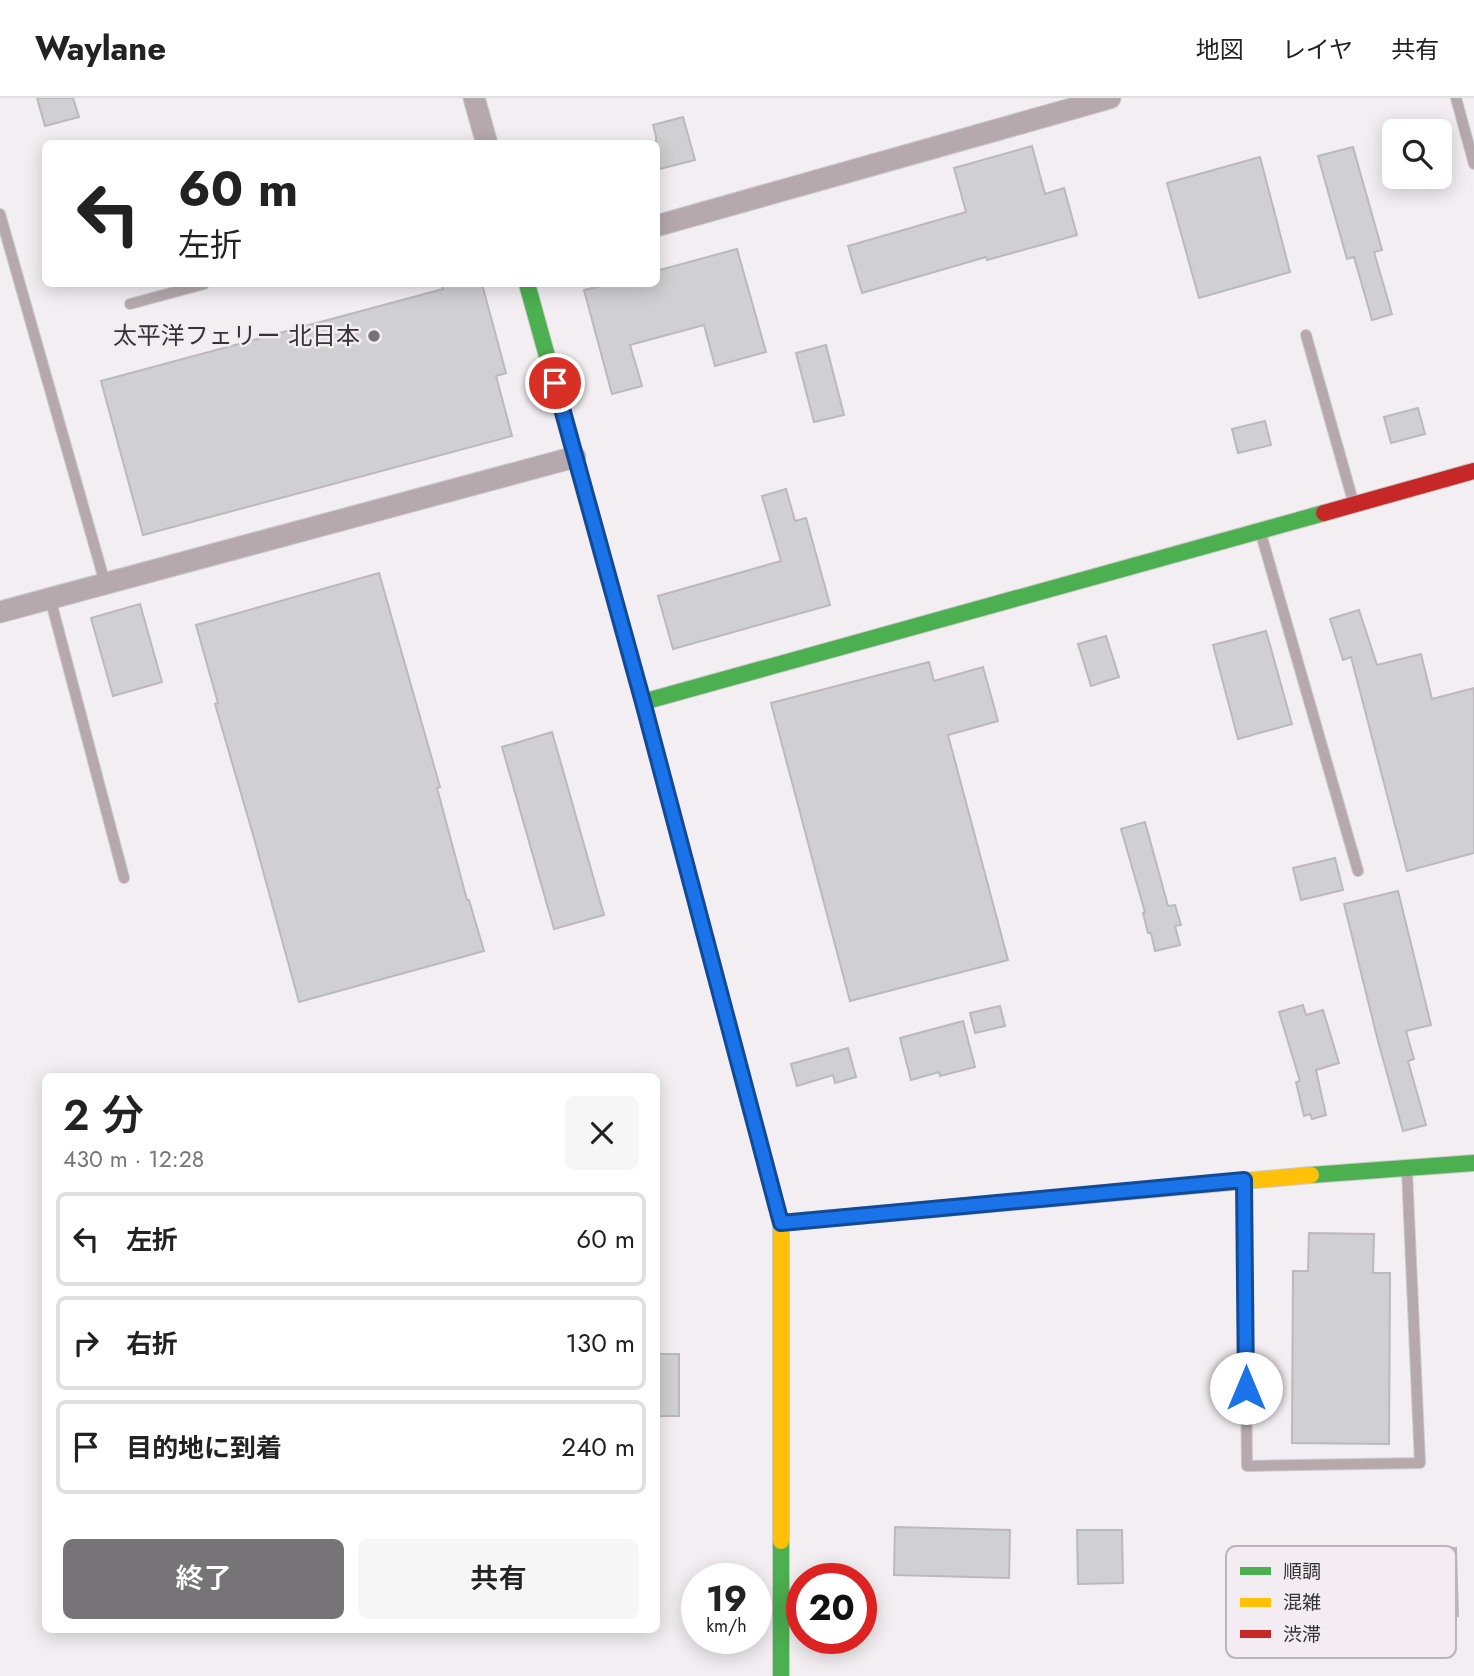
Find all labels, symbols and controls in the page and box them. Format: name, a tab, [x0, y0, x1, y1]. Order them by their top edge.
text: Waylane	[35, 25, 166, 72]
text: 地図	[1196, 32, 1244, 67]
text: レイヤ	[1282, 32, 1353, 67]
text: 共有	[1391, 32, 1439, 67]
map controls	[1382, 119, 1452, 189]
button: search	[1382, 119, 1452, 189]
text: 60 m	[178, 154, 298, 224]
icon: left	[63, 168, 154, 259]
text: 左折	[178, 222, 242, 268]
place label: 太平洋フェリー 北日本	[113, 318, 360, 353]
marker: 太平洋フェリー 北日本	[366, 328, 382, 344]
pin	[525, 353, 585, 413]
icon: arrive	[536, 364, 574, 402]
text: 2 分	[63, 1085, 144, 1146]
button: close	[565, 1096, 639, 1170]
text: 430 m · 12:28	[63, 1142, 204, 1176]
icon: left	[67, 1220, 105, 1258]
text: 60 m	[576, 1220, 635, 1258]
text: 左折	[126, 1221, 178, 1259]
icon: right	[67, 1324, 105, 1362]
text: 130 m	[565, 1324, 635, 1362]
text: 右折	[126, 1325, 178, 1363]
position arrow	[1209, 1351, 1283, 1425]
icon: arrive	[67, 1428, 105, 1466]
text: 240 m	[561, 1428, 635, 1466]
text: 目的地に到着	[126, 1429, 282, 1467]
button: 終了	[63, 1539, 344, 1619]
button: 共有	[358, 1539, 639, 1619]
legend	[1226, 1546, 1456, 1658]
text: 順調	[1283, 1558, 1321, 1585]
speed limit sign: 20	[786, 1563, 877, 1654]
text: 19	[706, 1574, 747, 1624]
text: 混雑	[1283, 1589, 1321, 1616]
text: km/h	[706, 1613, 747, 1639]
text: 渋滞	[1283, 1621, 1321, 1648]

